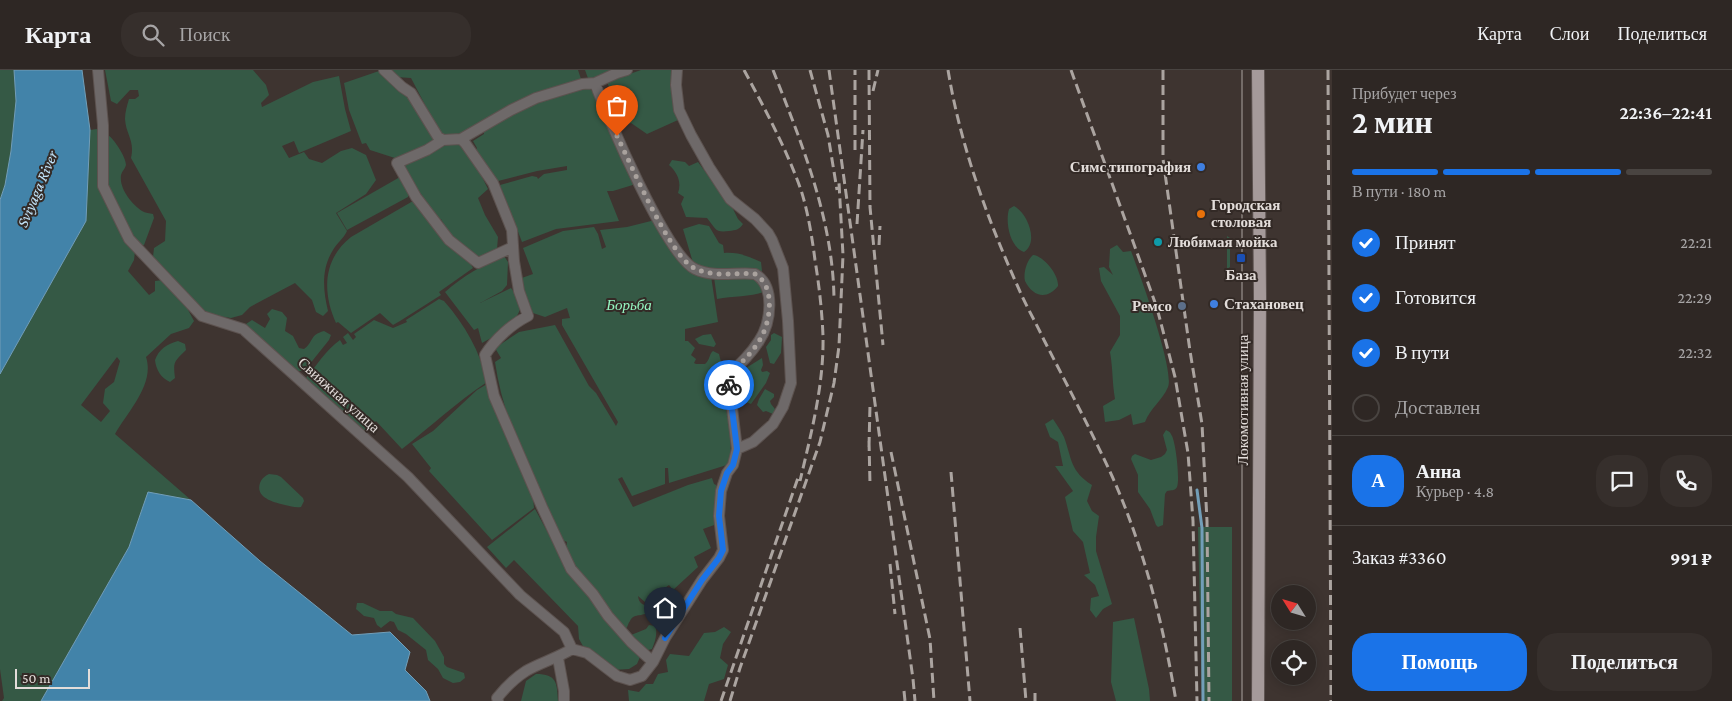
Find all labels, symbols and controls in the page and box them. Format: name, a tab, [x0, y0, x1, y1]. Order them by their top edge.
search box	[121, 12, 471, 57]
text: Карта	[25, 21, 91, 48]
icon: search	[139, 21, 167, 49]
text: Поиск	[179, 24, 230, 45]
text: Карта	[1477, 24, 1522, 44]
text: Слои	[1550, 24, 1589, 44]
text: Поделиться	[1617, 24, 1707, 44]
pin	[596, 85, 638, 136]
text: Прибудет через	[1352, 85, 1457, 102]
icon: bag	[603, 92, 631, 120]
text: 22:36–22:41	[1619, 102, 1712, 123]
text: 2 мин	[1352, 104, 1433, 140]
water label: Sviyaga River	[13, 148, 62, 230]
place label: Симс типография	[1070, 159, 1191, 175]
marker: Симс типография	[1195, 161, 1207, 173]
text: В пути · 180 m	[1352, 183, 1446, 200]
place label: Городская столовая	[1211, 197, 1280, 230]
marker: Городская столовая	[1195, 208, 1207, 220]
icon: check	[1352, 229, 1380, 257]
text: Принят	[1395, 232, 1456, 253]
place label: Любимая мойка	[1168, 234, 1278, 250]
text: 22:21	[1680, 234, 1712, 251]
marker: Любимая мойка	[1152, 236, 1164, 248]
marker: База	[1235, 252, 1247, 264]
place label: База	[1226, 267, 1257, 283]
icon: check	[1352, 284, 1380, 312]
text: Готовится	[1395, 287, 1476, 308]
text: 22:29	[1677, 289, 1712, 306]
place label: Стахановец	[1224, 296, 1304, 312]
park label: Борьба	[605, 297, 652, 313]
place label: Ремсо	[1132, 298, 1172, 314]
marker: Стахановец	[1208, 298, 1220, 310]
marker: Ремсо	[1176, 300, 1188, 312]
street label: Локомотивная улица	[1235, 334, 1251, 465]
icon: check	[1352, 339, 1380, 367]
text: В пути	[1395, 342, 1449, 363]
text: 22:32	[1678, 344, 1712, 361]
street label: Свияжная улица	[295, 354, 383, 436]
courier	[704, 360, 754, 410]
icon: bike	[715, 371, 743, 399]
text: Доставлен	[1395, 397, 1480, 418]
button: chat	[1596, 455, 1648, 507]
button: phone	[1660, 455, 1712, 507]
text: Анна	[1416, 461, 1461, 482]
text: А	[1371, 470, 1385, 491]
text: Курьер · 4.8	[1416, 483, 1494, 500]
text: Заказ #3360	[1352, 547, 1447, 568]
text: 991 ₽	[1670, 548, 1712, 569]
north arrow	[1271, 585, 1316, 630]
map controls	[1271, 585, 1316, 685]
pin	[644, 587, 686, 638]
icon: home	[651, 594, 679, 622]
button: Помощь	[1352, 633, 1527, 691]
button: Поделиться	[1537, 633, 1712, 691]
button: locate	[1271, 640, 1316, 685]
scale bar	[15, 666, 90, 689]
text: 50 m	[22, 670, 50, 686]

